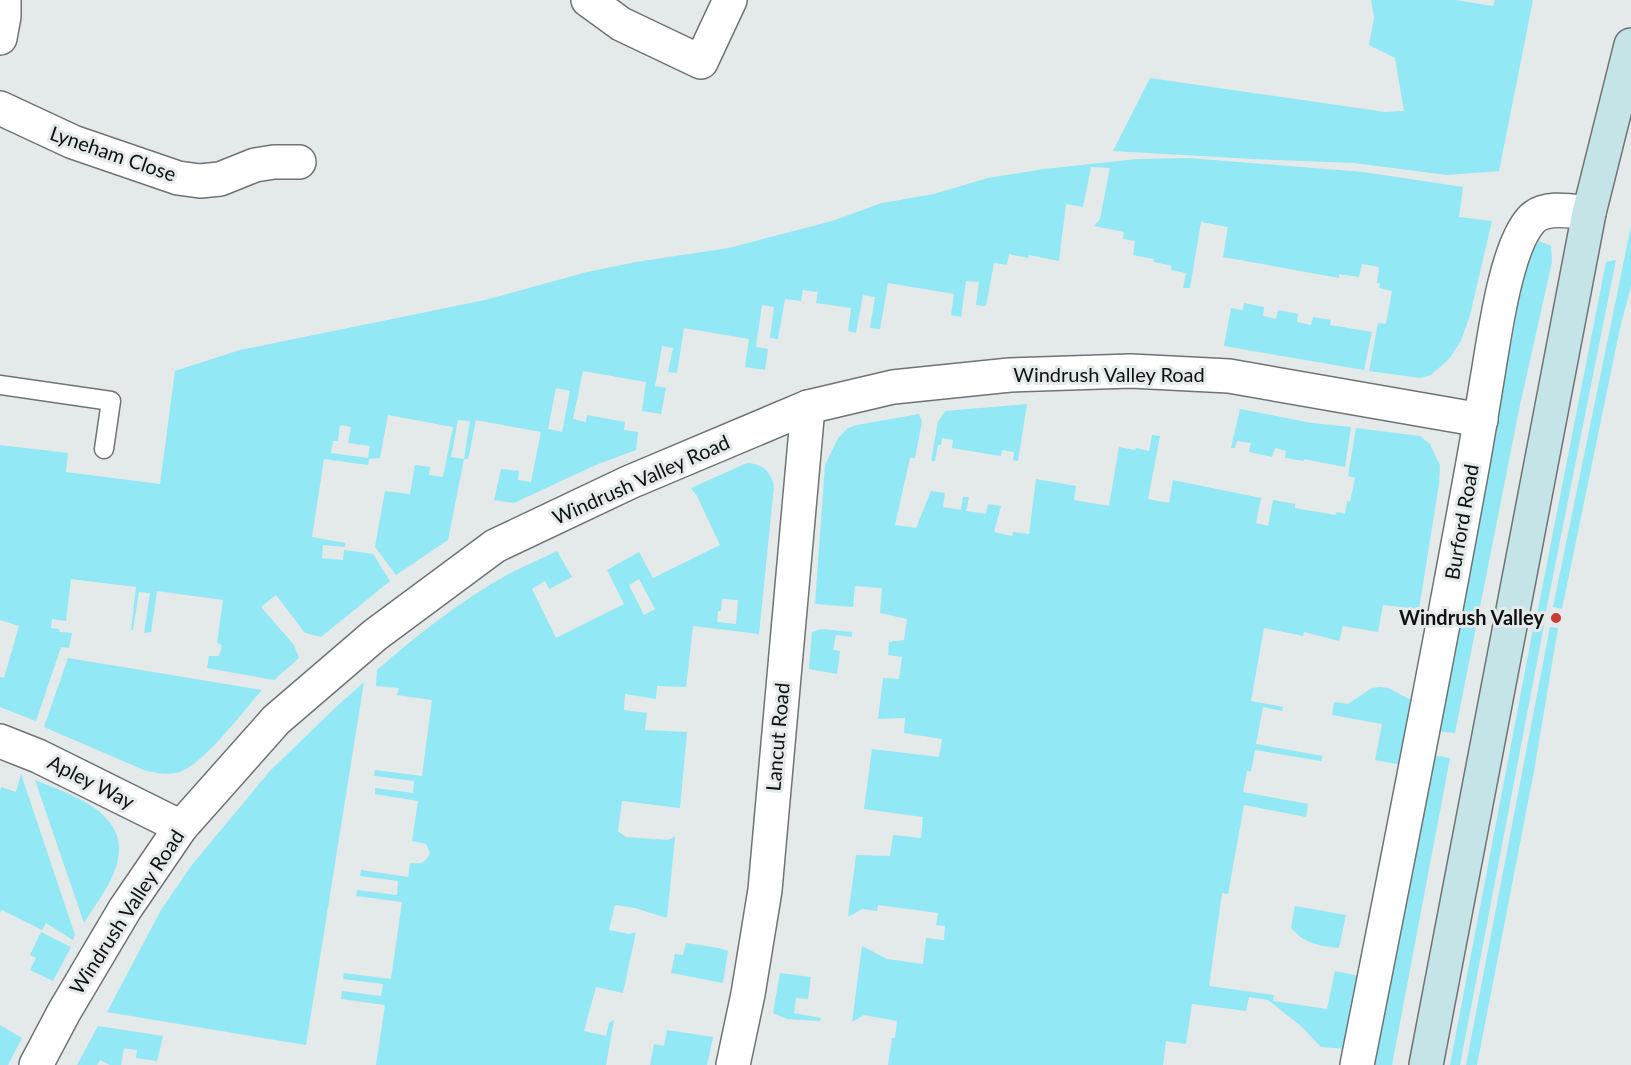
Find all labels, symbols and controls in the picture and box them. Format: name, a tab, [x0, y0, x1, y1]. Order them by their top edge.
street label: Lyneham Close	[47, 120, 180, 186]
street label: Windrush Valley Road	[1013, 362, 1205, 386]
street label: Windrush Valley Road	[548, 429, 733, 529]
street label: Burford Road	[1439, 462, 1483, 581]
place label: Windrush Valley	[1399, 605, 1544, 629]
marker: Windrush Valley	[1549, 611, 1563, 625]
street label: Lancut Road	[760, 682, 794, 792]
street label: Apley Way	[44, 749, 139, 813]
street label: Windrush Valley Road	[64, 825, 188, 998]

